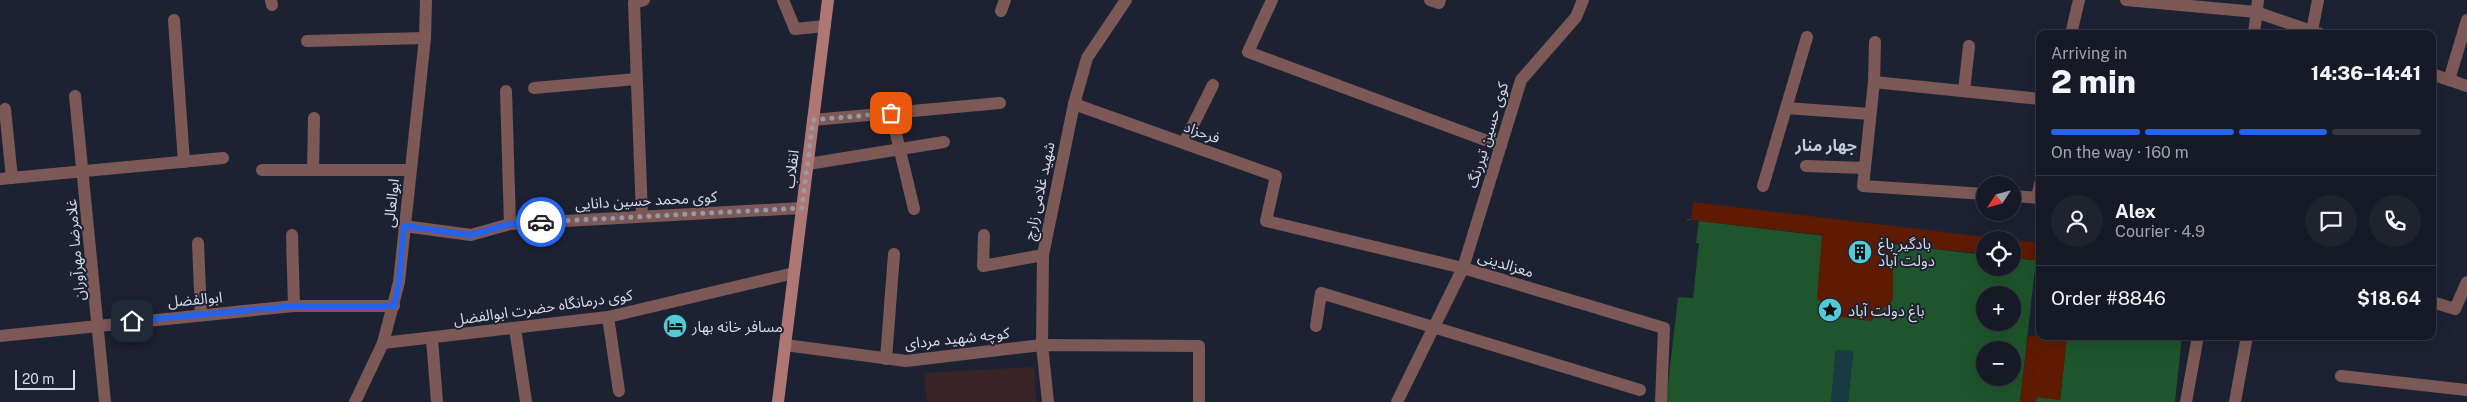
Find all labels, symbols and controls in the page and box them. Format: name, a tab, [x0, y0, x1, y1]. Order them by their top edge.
text: Arriving in	[2051, 44, 2127, 63]
text: 14:36–14:41	[2311, 62, 2421, 84]
text: 2 min	[2051, 63, 2136, 100]
street label: کوی حسین تیررنگ	[1463, 79, 1512, 190]
pin	[870, 92, 912, 134]
icon: bag	[877, 99, 905, 127]
street label: فرحزاد	[1181, 118, 1223, 147]
district label: جهار منار	[1794, 136, 1857, 155]
street label: شهید غلامی زارچ	[1020, 140, 1062, 242]
text: On the way · 160 m	[2051, 143, 2189, 162]
street label: انقلاب	[780, 149, 802, 189]
north arrow	[1976, 176, 2021, 221]
map controls	[1976, 176, 2021, 386]
street label: ابوالعالی	[380, 178, 403, 228]
street label: کوی محمد حسین دانایی	[574, 188, 718, 213]
button: person	[2051, 195, 2103, 247]
button: chat	[2305, 195, 2357, 247]
button: phone	[2369, 195, 2421, 247]
courier	[516, 197, 566, 247]
street label: غلامرضا مهرآوران	[62, 198, 89, 301]
text: Alex	[2115, 200, 2156, 222]
icon: car	[527, 208, 555, 236]
text: Courier · 4.9	[2115, 222, 2205, 241]
button: locate	[1976, 231, 2021, 276]
place label: بادگیر باغ دولت آباد	[1878, 235, 1935, 270]
building icon: بادگیر باغ دولت آباد	[1847, 239, 1873, 265]
street label: معزالدینی	[1476, 247, 1536, 281]
street label: کوی درمانگاه حضرت ابوالفضل	[452, 286, 635, 329]
button: +	[1976, 286, 2021, 331]
text: Order #8846	[2051, 287, 2166, 309]
text: $18.64	[2357, 287, 2421, 309]
street label: ابوالفضل	[167, 288, 223, 311]
place icon: باغ دولت آباد	[1817, 297, 1843, 323]
pin	[111, 300, 153, 342]
place label: باغ دولت آباد	[1848, 302, 1925, 323]
icon: home	[118, 307, 146, 335]
hotel icon: مسافر خانه بهار	[662, 313, 688, 339]
place label: مسافر خانه بهار	[691, 318, 783, 336]
street label: کوچه شهید مردای	[904, 324, 1011, 354]
button: −	[1976, 341, 2021, 386]
scale bar	[15, 367, 75, 390]
text: 20 m	[22, 371, 54, 387]

